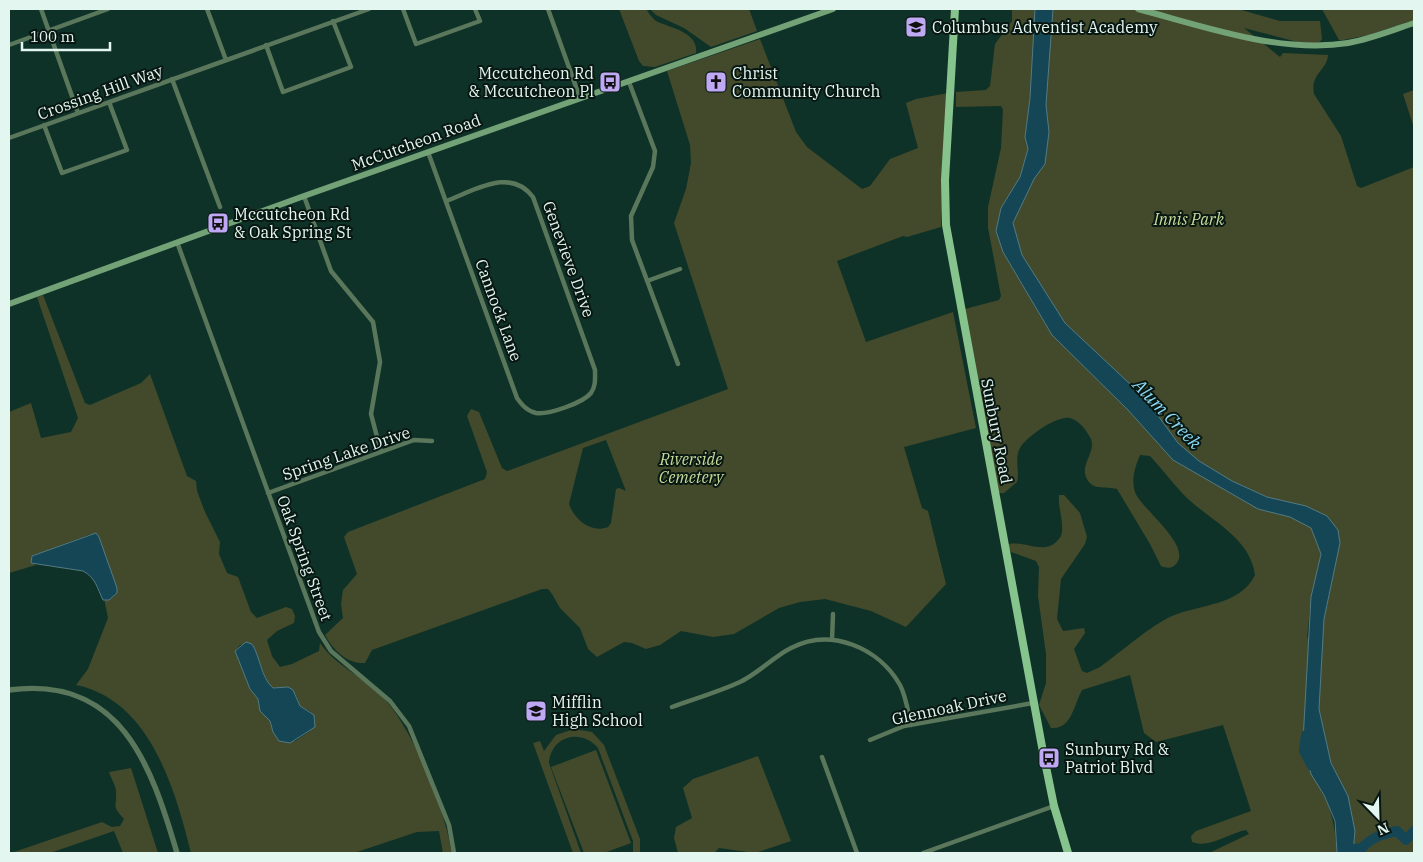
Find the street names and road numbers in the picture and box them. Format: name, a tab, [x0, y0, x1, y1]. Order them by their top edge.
street label: Crossing Hill Way	[35, 60, 166, 124]
street label: McCutcheon Road	[349, 109, 484, 175]
street label: Genevieve Drive	[539, 198, 599, 320]
street label: Cannock Lane	[471, 256, 527, 364]
street label: Sunbury Road	[977, 377, 1017, 486]
street label: Spring Lake Drive	[279, 422, 413, 484]
street label: Oak Spring Street	[273, 493, 337, 624]
street label: Glennoak Drive	[890, 685, 1008, 729]

